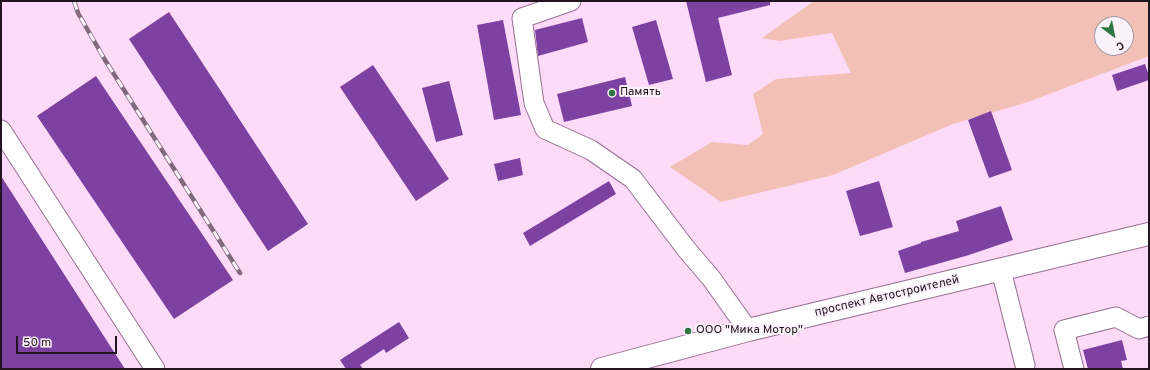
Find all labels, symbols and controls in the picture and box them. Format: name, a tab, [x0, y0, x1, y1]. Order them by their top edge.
north arrow	[1094, 16, 1134, 56]
text: С	[1113, 38, 1127, 53]
place label: Память	[620, 86, 661, 100]
marker: Память	[607, 88, 617, 98]
street label: проспект Автостроителей	[813, 273, 961, 321]
place label: ООО "Мика Мотор"	[696, 324, 803, 338]
marker: ООО "Мика Мотор"	[683, 326, 693, 336]
scale bar	[18, 328, 119, 354]
text: 50 m	[23, 335, 51, 351]

